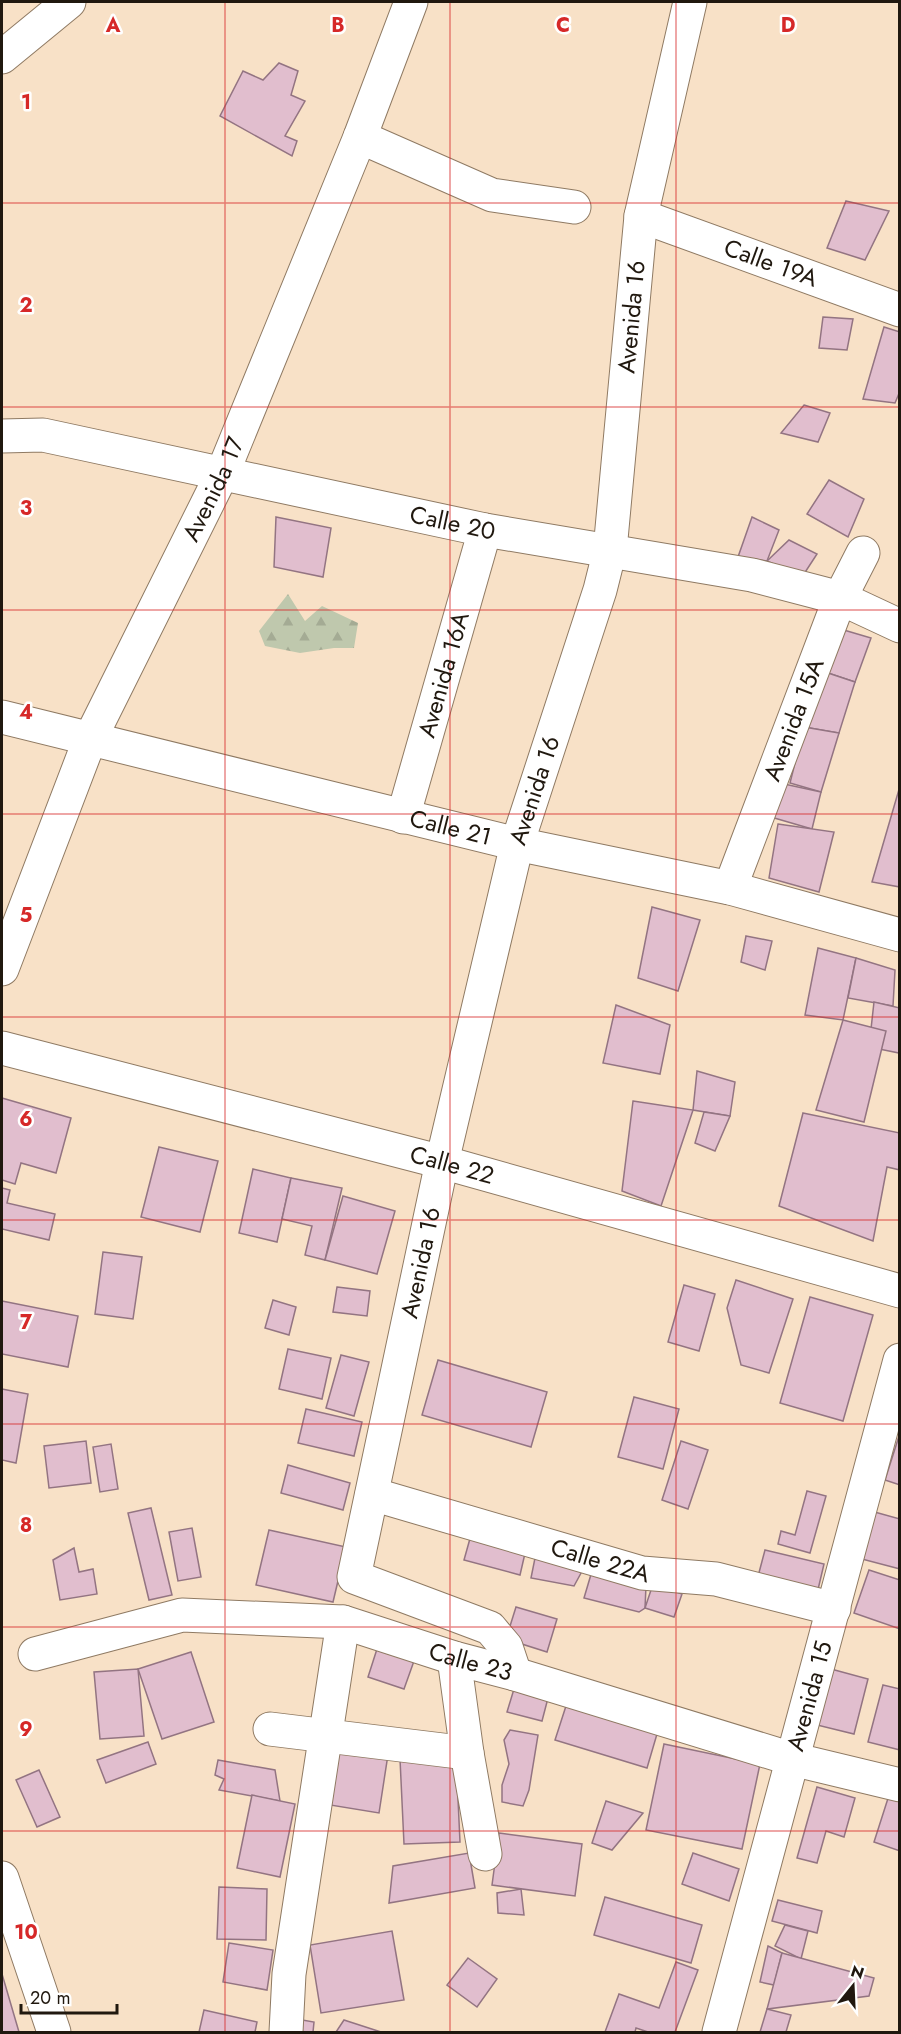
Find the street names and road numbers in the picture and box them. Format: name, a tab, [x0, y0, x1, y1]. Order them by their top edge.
street label: Calle 19A	[719, 230, 823, 296]
street label: Avenida 16	[608, 259, 654, 375]
street label: Avenida 17	[173, 431, 253, 547]
street label: Calle 20	[407, 496, 498, 548]
street label: Avenida 16A	[409, 608, 478, 741]
street label: Avenida 15A	[754, 653, 833, 786]
street label: Avenida 16	[500, 731, 568, 849]
street label: Calle 21	[406, 800, 495, 854]
street label: Calle 22	[406, 1136, 498, 1193]
street label: Avenida 16	[391, 1203, 449, 1321]
street label: Calle 22A	[547, 1529, 654, 1591]
street label: Calle 23	[424, 1633, 516, 1690]
street label: Avenida 15	[777, 1637, 841, 1755]

